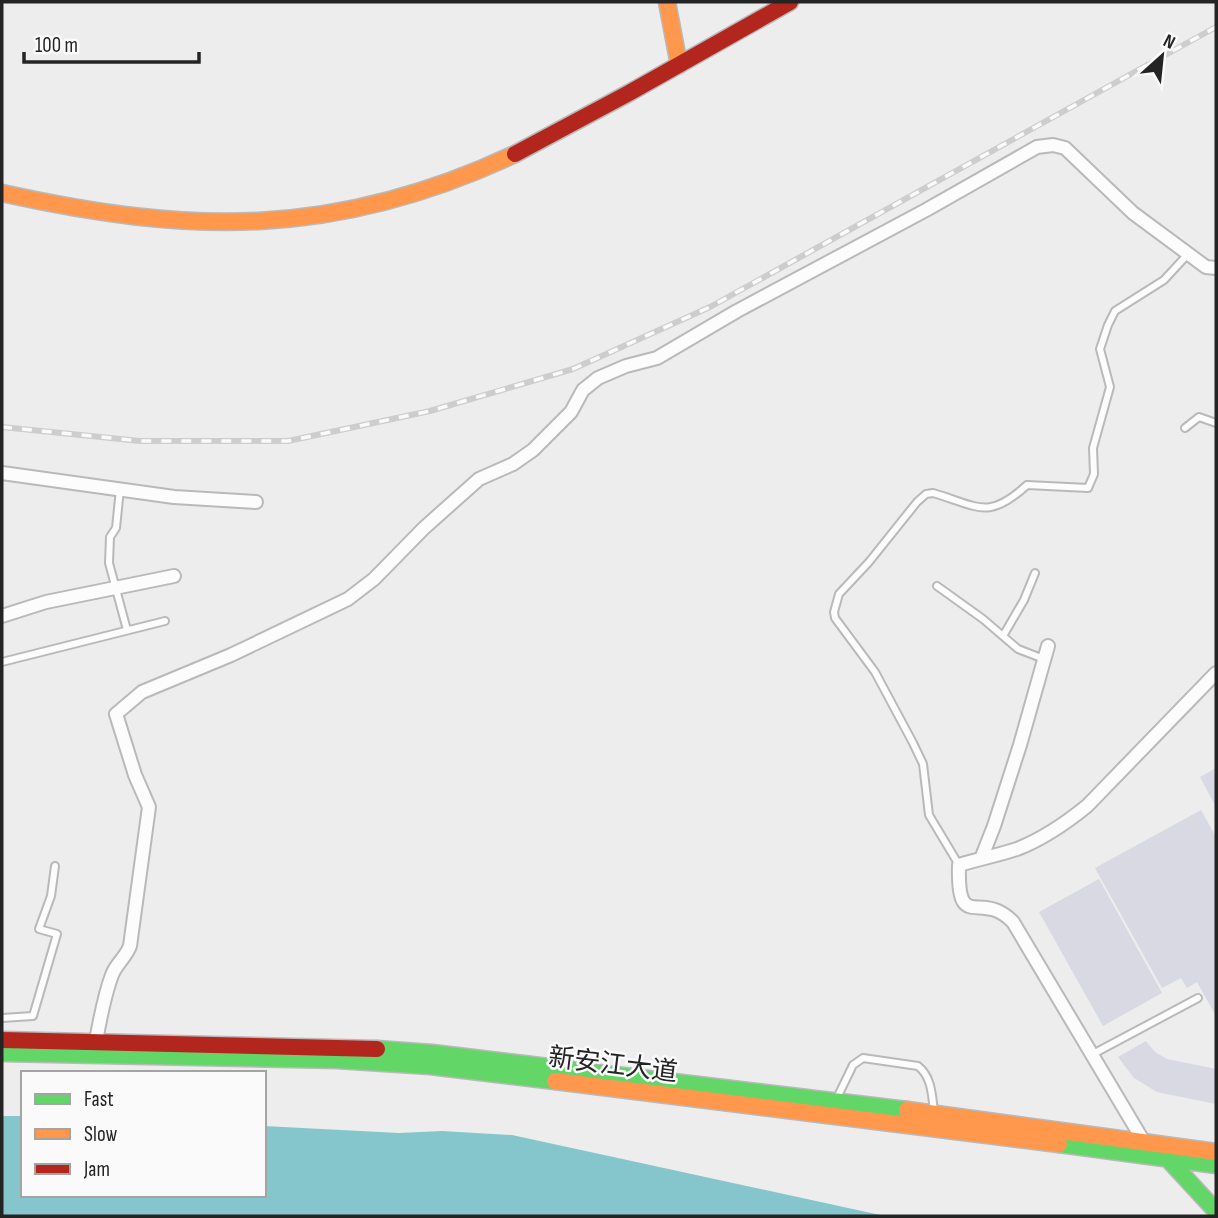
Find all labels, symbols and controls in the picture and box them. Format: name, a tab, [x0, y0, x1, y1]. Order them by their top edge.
scale bar	[24, 21, 200, 65]
north arrow	[1127, 21, 1197, 91]
text: N	[1159, 30, 1179, 55]
text: 100 m	[35, 33, 78, 58]
street label: 新安江大道	[546, 1042, 679, 1089]
legend	[21, 1071, 266, 1197]
text: Fast	[84, 1087, 114, 1112]
text: Slow	[84, 1122, 118, 1147]
text: Jam	[83, 1157, 110, 1182]

